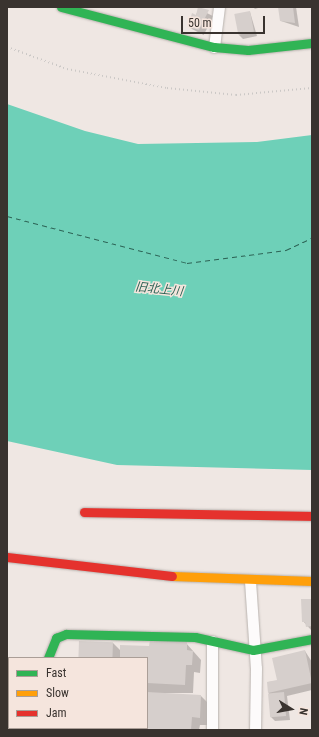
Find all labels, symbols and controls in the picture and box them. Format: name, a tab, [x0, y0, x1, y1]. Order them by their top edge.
scale bar	[183, 8, 267, 34]
text: 50 m	[188, 16, 212, 30]
water label: 旧北上川	[134, 280, 184, 300]
legend	[8, 657, 148, 729]
text: Fast	[46, 666, 66, 680]
text: Slow	[46, 686, 69, 700]
north arrow	[271, 689, 311, 729]
text: Jam	[46, 706, 67, 720]
text: N	[296, 707, 310, 716]

